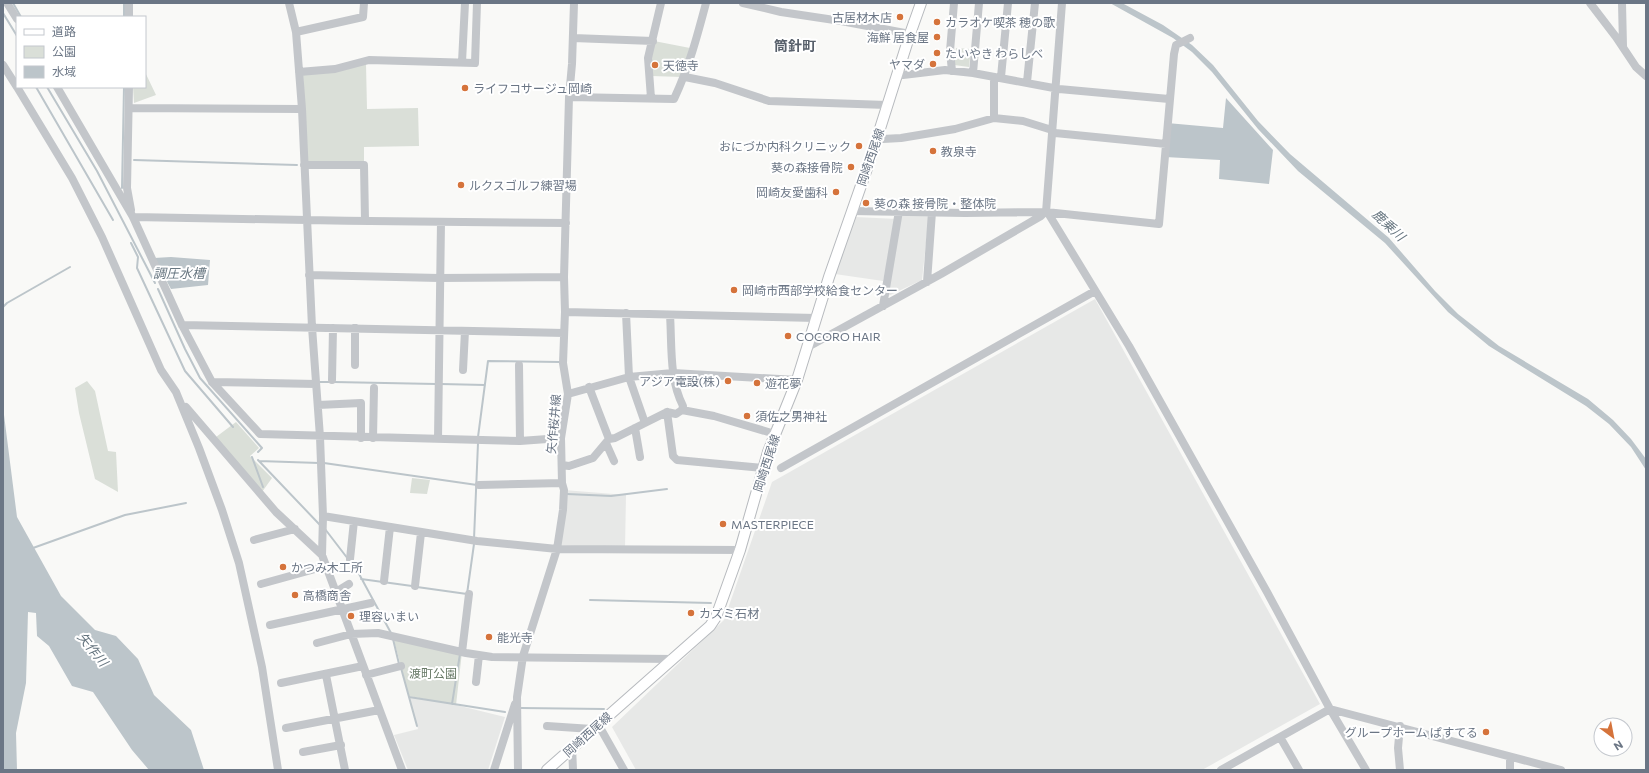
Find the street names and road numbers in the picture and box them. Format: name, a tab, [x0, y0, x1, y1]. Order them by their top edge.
street label: 岡崎西尾線	[854, 126, 886, 188]
street label: 矢作桜井線	[543, 393, 563, 455]
street label: 岡崎西尾線	[750, 432, 782, 494]
street label: 岡崎西尾線	[560, 709, 614, 759]

